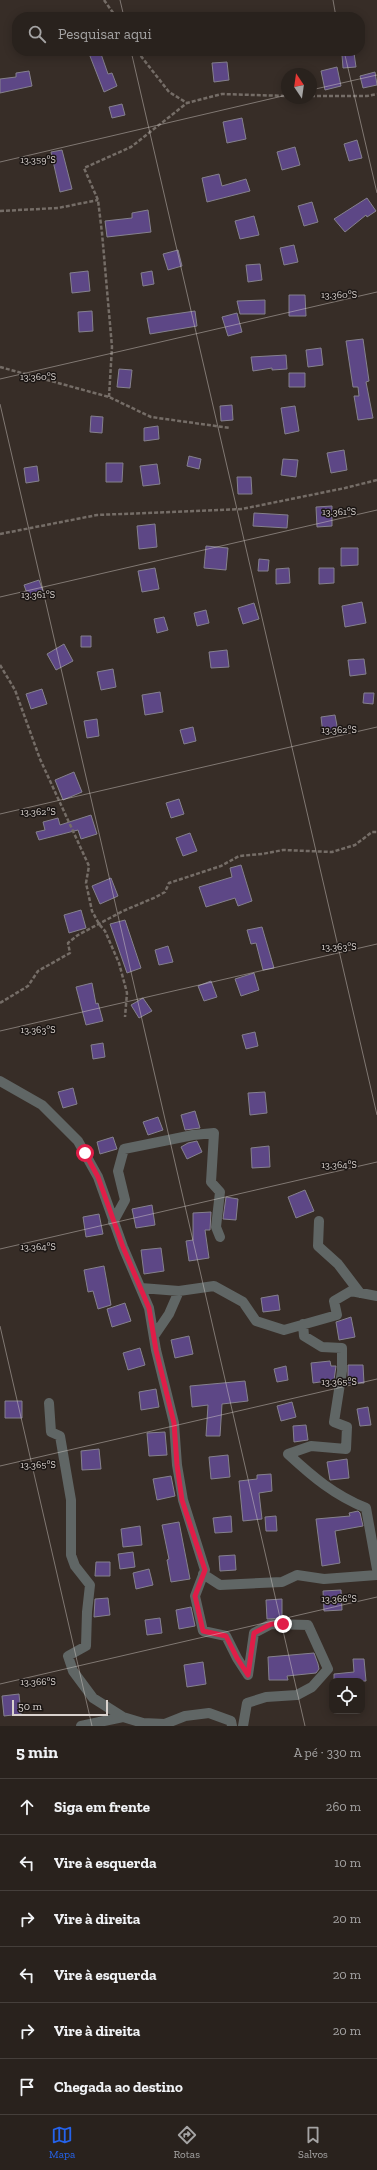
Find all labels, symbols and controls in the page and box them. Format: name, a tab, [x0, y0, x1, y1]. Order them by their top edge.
search box	[12, 12, 365, 56]
icon: search	[26, 23, 48, 45]
text: Pesquisar aqui	[58, 25, 152, 43]
north arrow	[281, 68, 317, 104]
text: 13.359°S	[20, 154, 56, 166]
text: 13.360°S	[321, 289, 357, 301]
text: 13.360°S	[20, 371, 56, 383]
text: 13.361°S	[322, 506, 356, 518]
text: 13.361°S	[21, 589, 55, 601]
text: 13.362°S	[321, 724, 357, 736]
text: 13.362°S	[20, 806, 56, 818]
text: 13.363°S	[321, 941, 357, 953]
text: 13.363°S	[20, 1024, 56, 1036]
route start	[76, 1144, 94, 1162]
text: 13.364°S	[321, 1159, 357, 1171]
text: 13.364°S	[20, 1241, 56, 1253]
text: 13.365°S	[321, 1376, 357, 1388]
text: 13.365°S	[20, 1459, 56, 1471]
text: 13.366°S	[321, 1593, 357, 1605]
route end	[274, 1615, 292, 1633]
text: 13.366°S	[20, 1676, 56, 1688]
map controls	[329, 1678, 365, 1714]
button: locate	[329, 1678, 365, 1714]
scale bar	[12, 1698, 108, 1717]
text: 50 m	[18, 1700, 42, 1713]
text: 5 min	[16, 1742, 58, 1762]
text: A pé · 330 m	[294, 1745, 361, 1760]
icon: ahead	[16, 1796, 38, 1818]
text: Siga em frente	[54, 1798, 150, 1816]
text: 260 m	[326, 1799, 361, 1814]
icon: left	[16, 1852, 38, 1874]
text: Vire à esquerda	[54, 1854, 157, 1872]
text: 10 m	[334, 1855, 361, 1870]
icon: right	[16, 1908, 38, 1930]
text: Vire à direita	[54, 1910, 140, 1928]
text: 20 m	[333, 1911, 361, 1926]
icon: left	[16, 1964, 38, 1986]
text: Vire à esquerda	[54, 1966, 157, 1984]
text: 20 m	[333, 1967, 361, 1982]
icon: right	[16, 2020, 38, 2042]
text: Vire à direita	[54, 2022, 140, 2040]
text: 20 m	[333, 2023, 361, 2038]
icon: arrive	[16, 2076, 38, 2098]
text: Chegada ao destino	[54, 2078, 183, 2096]
tab: Mapa	[49, 2124, 75, 2161]
tab: Rotas	[173, 2124, 200, 2161]
tab: Salvos	[298, 2124, 328, 2161]

